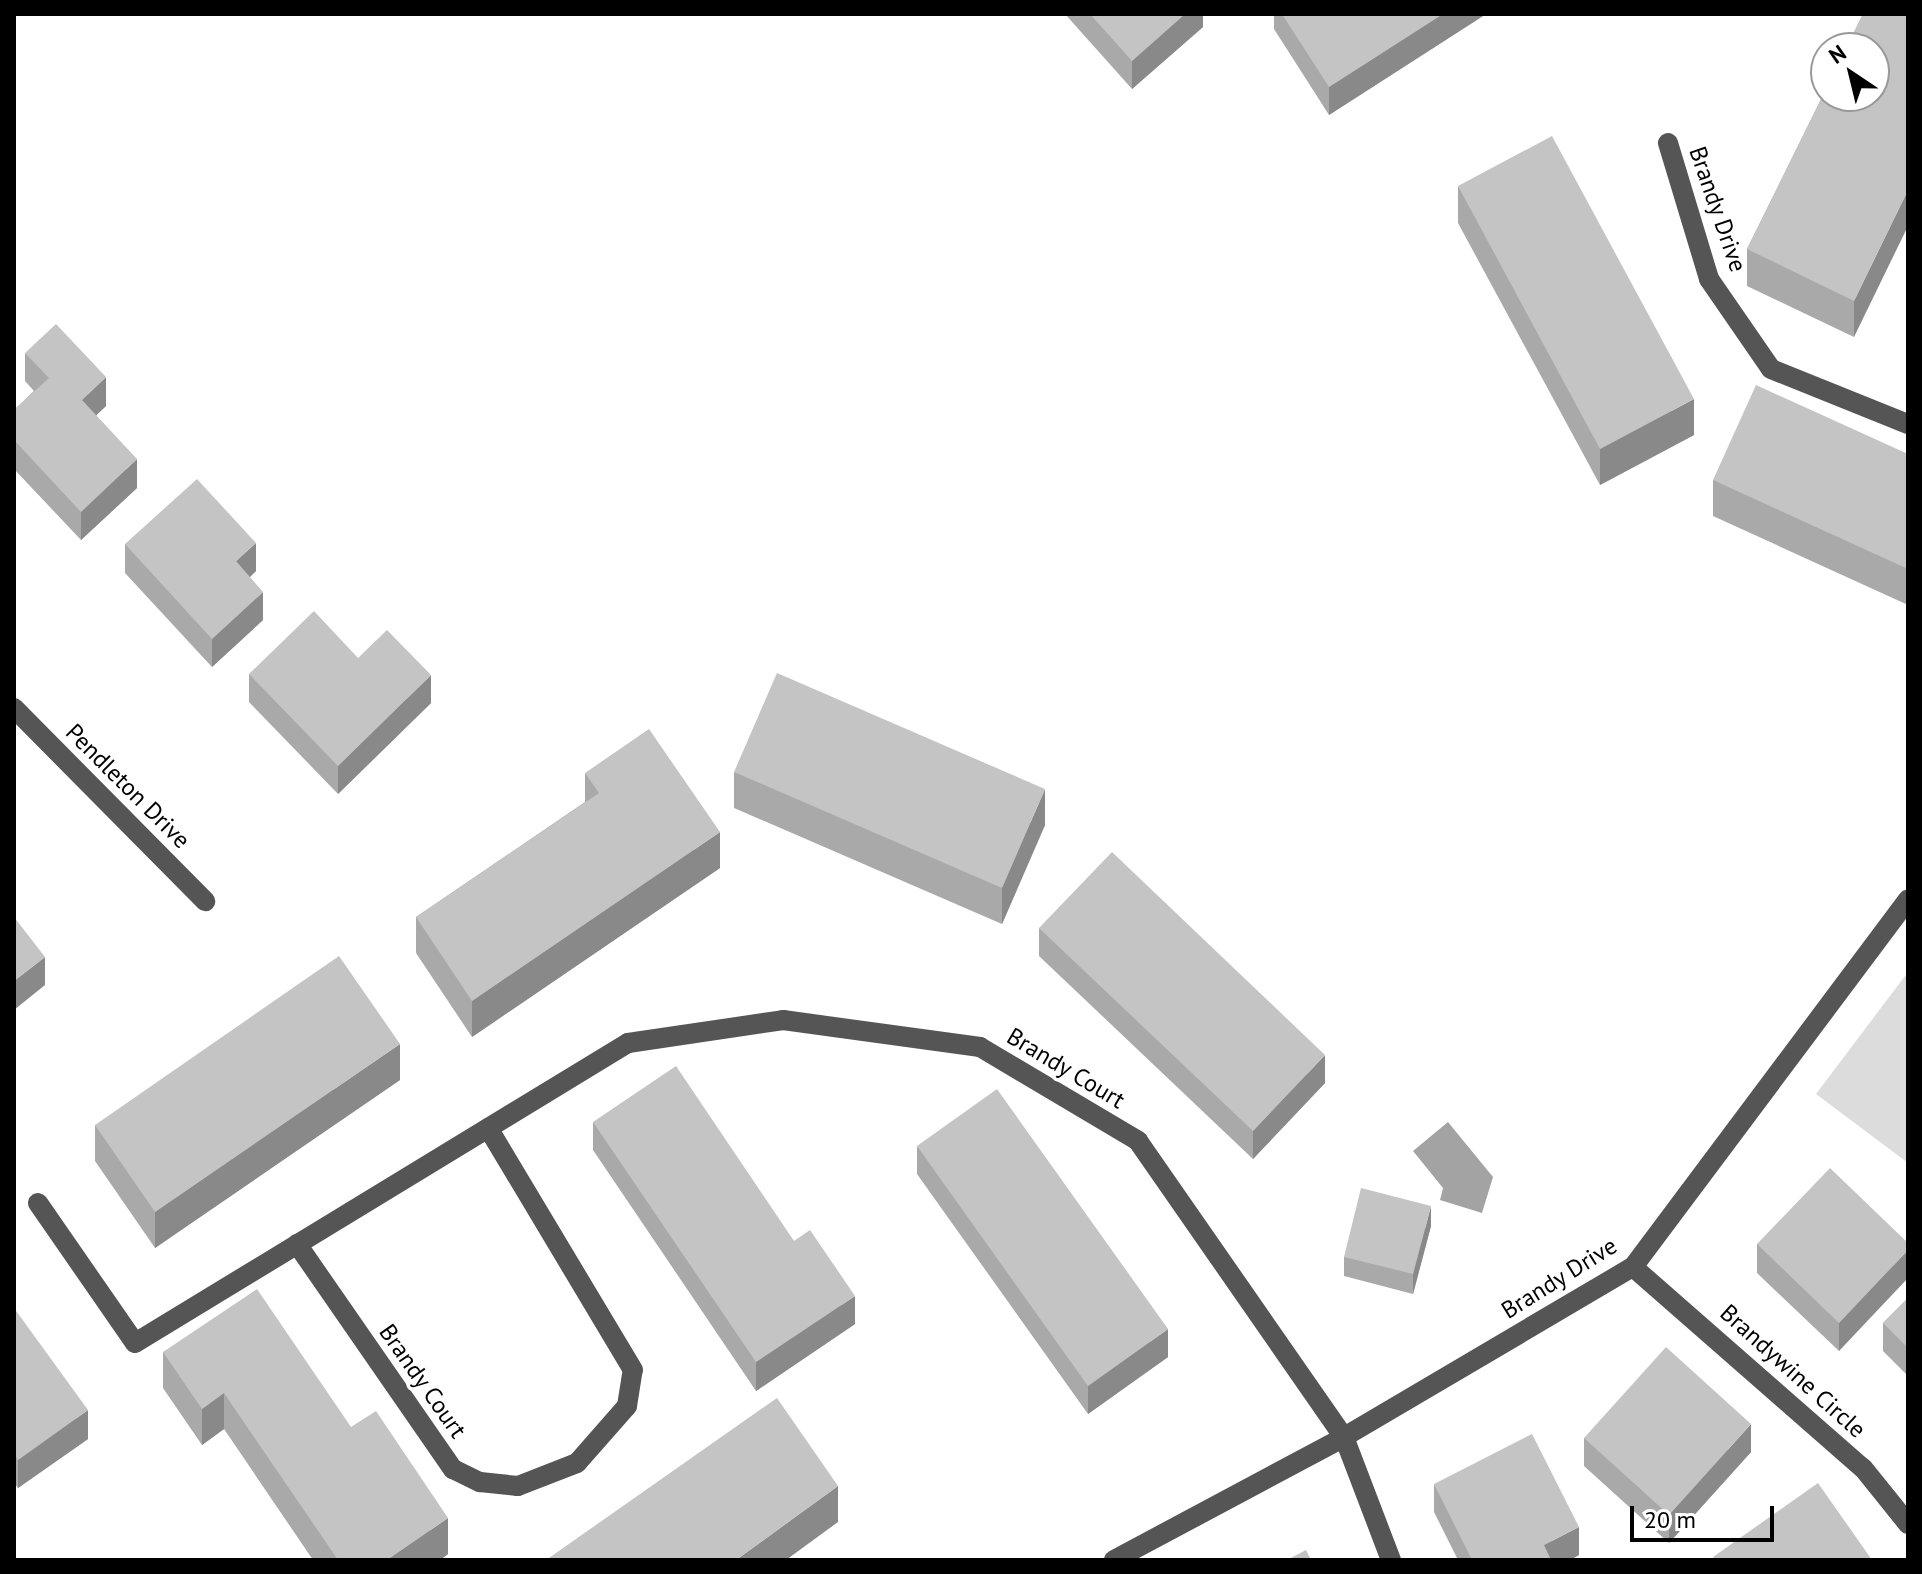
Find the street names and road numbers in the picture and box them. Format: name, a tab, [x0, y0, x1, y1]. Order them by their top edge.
street label: Brandy Drive	[1683, 142, 1753, 276]
street label: Pendleton Drive	[60, 718, 196, 854]
street label: Brandy Court	[1001, 1021, 1131, 1115]
street label: Brandy Drive	[1496, 1231, 1622, 1325]
street label: Brandywine Circle	[1714, 1298, 1872, 1444]
street label: Brandy Court	[373, 1318, 473, 1444]

